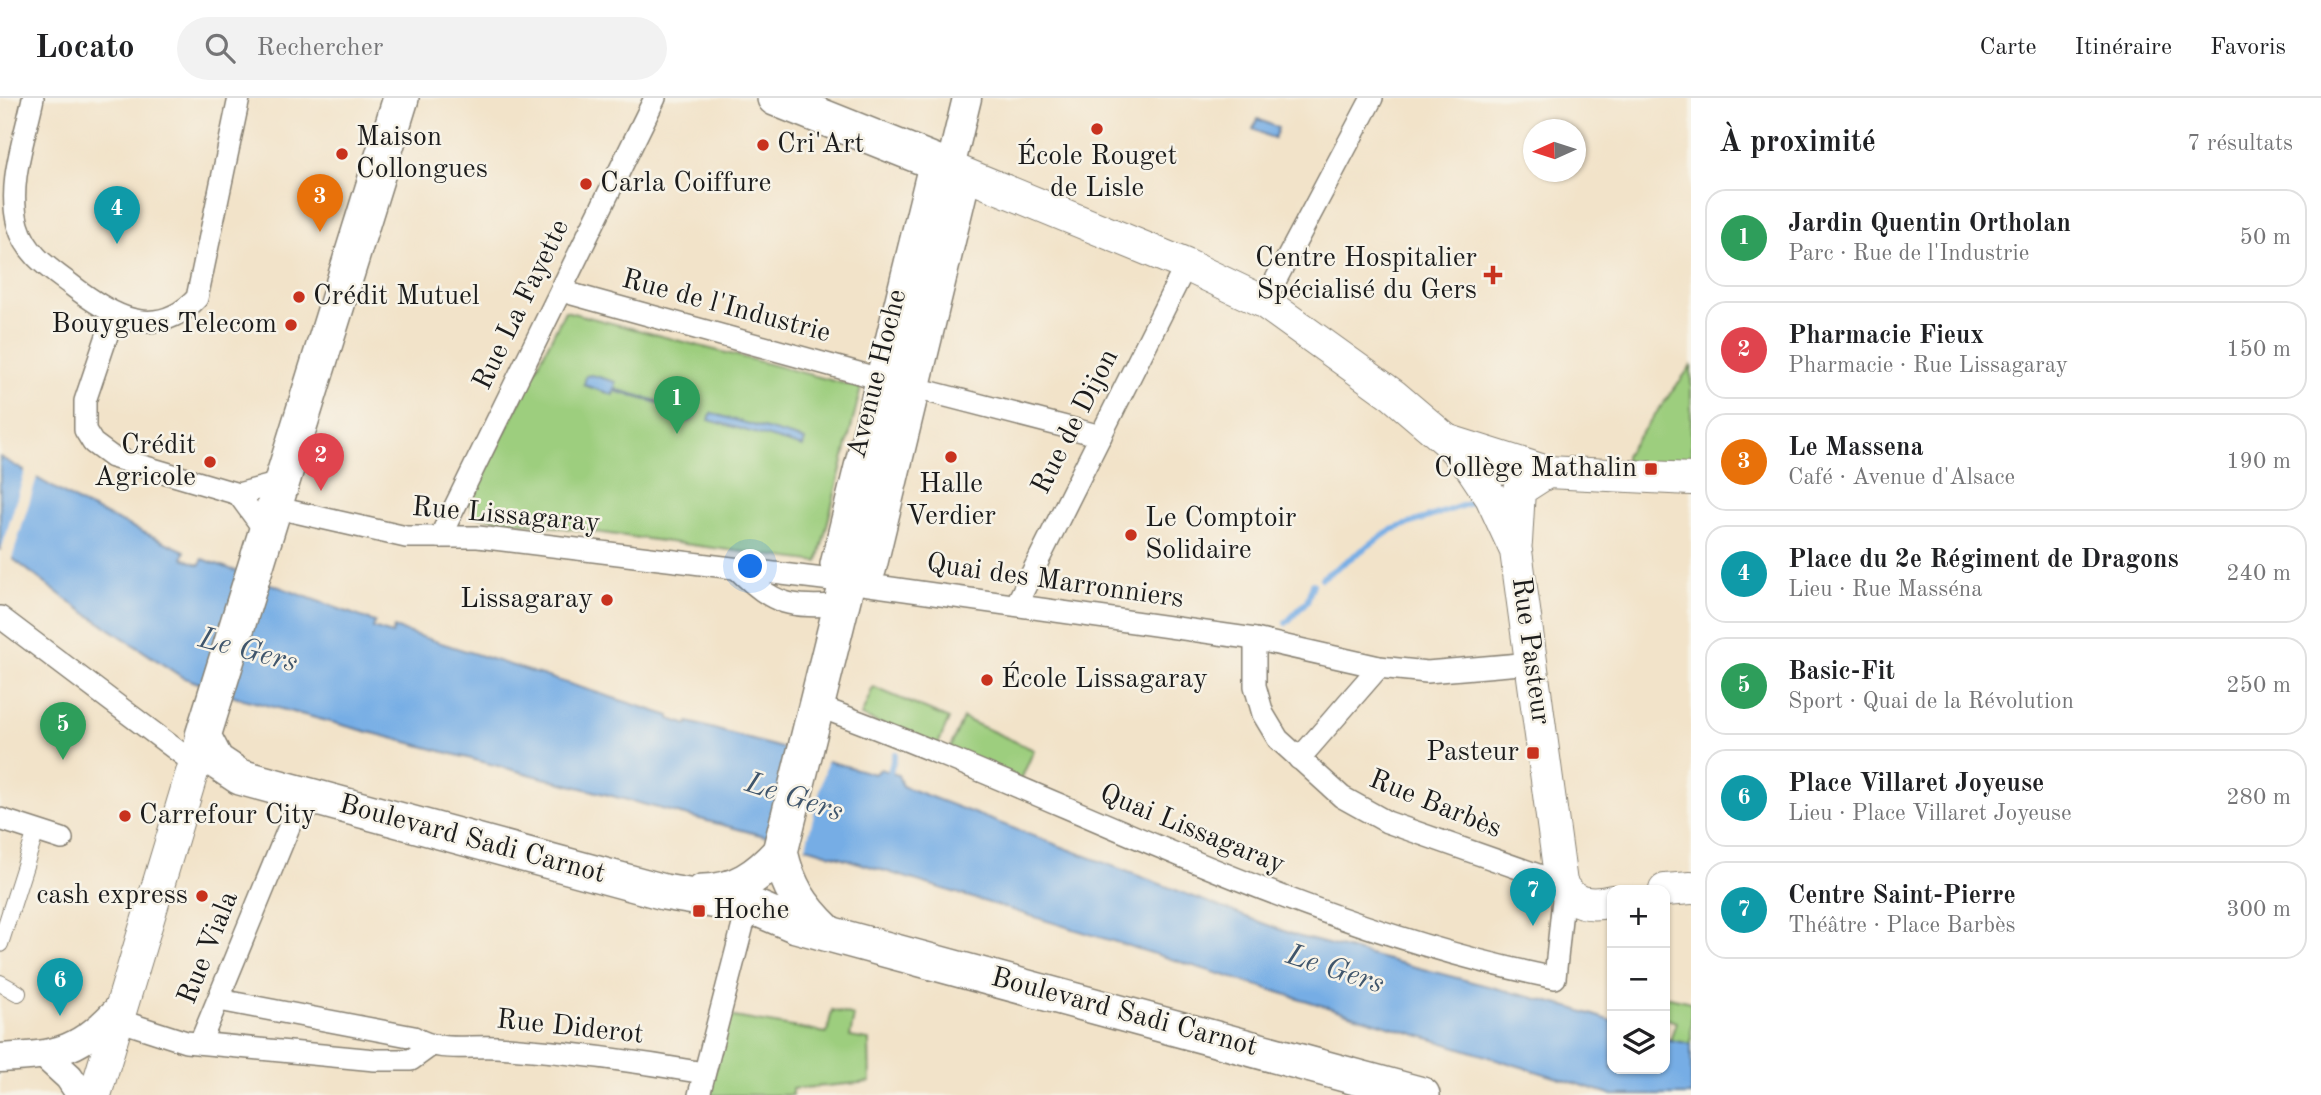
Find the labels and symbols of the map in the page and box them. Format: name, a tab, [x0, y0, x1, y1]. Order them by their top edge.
north arrow	[1523, 119, 1586, 182]
marker: École Rouget de Lisle	[1089, 121, 1105, 137]
place label: Maison Collongues	[356, 124, 488, 184]
place label: Cri'Art	[777, 131, 864, 159]
marker: Cri'Art	[755, 137, 771, 153]
place label: École Rouget de Lisle	[1017, 138, 1177, 203]
marker: Maison Collongues	[334, 146, 350, 162]
place label: Carla Coiffure	[600, 170, 771, 198]
pin: 3	[297, 174, 343, 232]
marker: Carla Coiffure	[578, 176, 594, 192]
pin: 4	[94, 186, 140, 244]
street label: Rue La Fayette	[469, 215, 575, 395]
place label: Centre Hospitalier Spécialisé du Gers	[1255, 245, 1477, 305]
marker: Centre Hospitalier Spécialisé du Gers	[1483, 265, 1503, 285]
street label: Rue de l'Industrie	[619, 266, 833, 348]
place label: Crédit Mutuel	[313, 283, 480, 311]
street label: Avenue Hoche	[843, 287, 913, 461]
marker: Crédit Mutuel	[291, 289, 307, 305]
place label: Bouygues Telecom	[51, 311, 277, 339]
marker: Bouygues Telecom	[283, 317, 299, 333]
street label: Rue de Dijon	[1028, 345, 1124, 499]
pin: 1	[654, 376, 700, 434]
place label: Crédit Agricole	[94, 432, 196, 492]
pin: 2	[298, 433, 344, 491]
marker: Halle Verdier	[943, 449, 959, 465]
marker: Crédit Agricole	[202, 454, 218, 470]
place label: Collège Mathalin	[1434, 455, 1637, 483]
marker: Collège Mathalin	[1643, 461, 1659, 477]
place label: Halle Verdier	[906, 471, 996, 531]
street label: Rue Lissagaray	[411, 494, 601, 538]
place label: Le Comptoir Solidaire	[1145, 505, 1297, 565]
marker: Le Comptoir Solidaire	[1123, 527, 1139, 543]
your location	[733, 549, 767, 583]
street label: Quai des Marronniers	[924, 550, 1186, 614]
street label: Rue Pasteur	[1506, 575, 1554, 727]
place label: Lissagaray	[460, 586, 593, 614]
marker: Lissagaray	[599, 592, 615, 608]
water label: Le Gers	[194, 623, 301, 679]
place label: École Lissagaray	[1001, 661, 1208, 694]
marker: École Lissagaray	[979, 672, 995, 688]
pin: 5	[40, 702, 86, 760]
place label: Pasteur	[1426, 739, 1519, 767]
marker: Pasteur	[1525, 745, 1541, 761]
street label: Rue Barbès	[1365, 766, 1505, 844]
water label: Le Gers	[740, 768, 847, 828]
street label: Quai Lissagaray	[1095, 780, 1289, 880]
street label: Boulevard Sadi Carnot	[336, 791, 608, 889]
place label: Carrefour City	[139, 802, 316, 830]
marker: Carrefour City	[117, 808, 133, 824]
pin: 7	[1510, 868, 1556, 926]
place label: cash express	[36, 882, 188, 910]
street label: Rue Viala	[174, 887, 244, 1008]
marker: cash express	[194, 888, 210, 904]
place label: Hoche	[713, 897, 789, 925]
marker: Hoche	[691, 903, 707, 919]
water label: Le Gers	[1281, 940, 1388, 1000]
pin: 6	[37, 958, 83, 1016]
street label: Boulevard Sadi Carnot	[988, 964, 1260, 1062]
street label: Rue Diderot	[495, 1006, 645, 1050]

